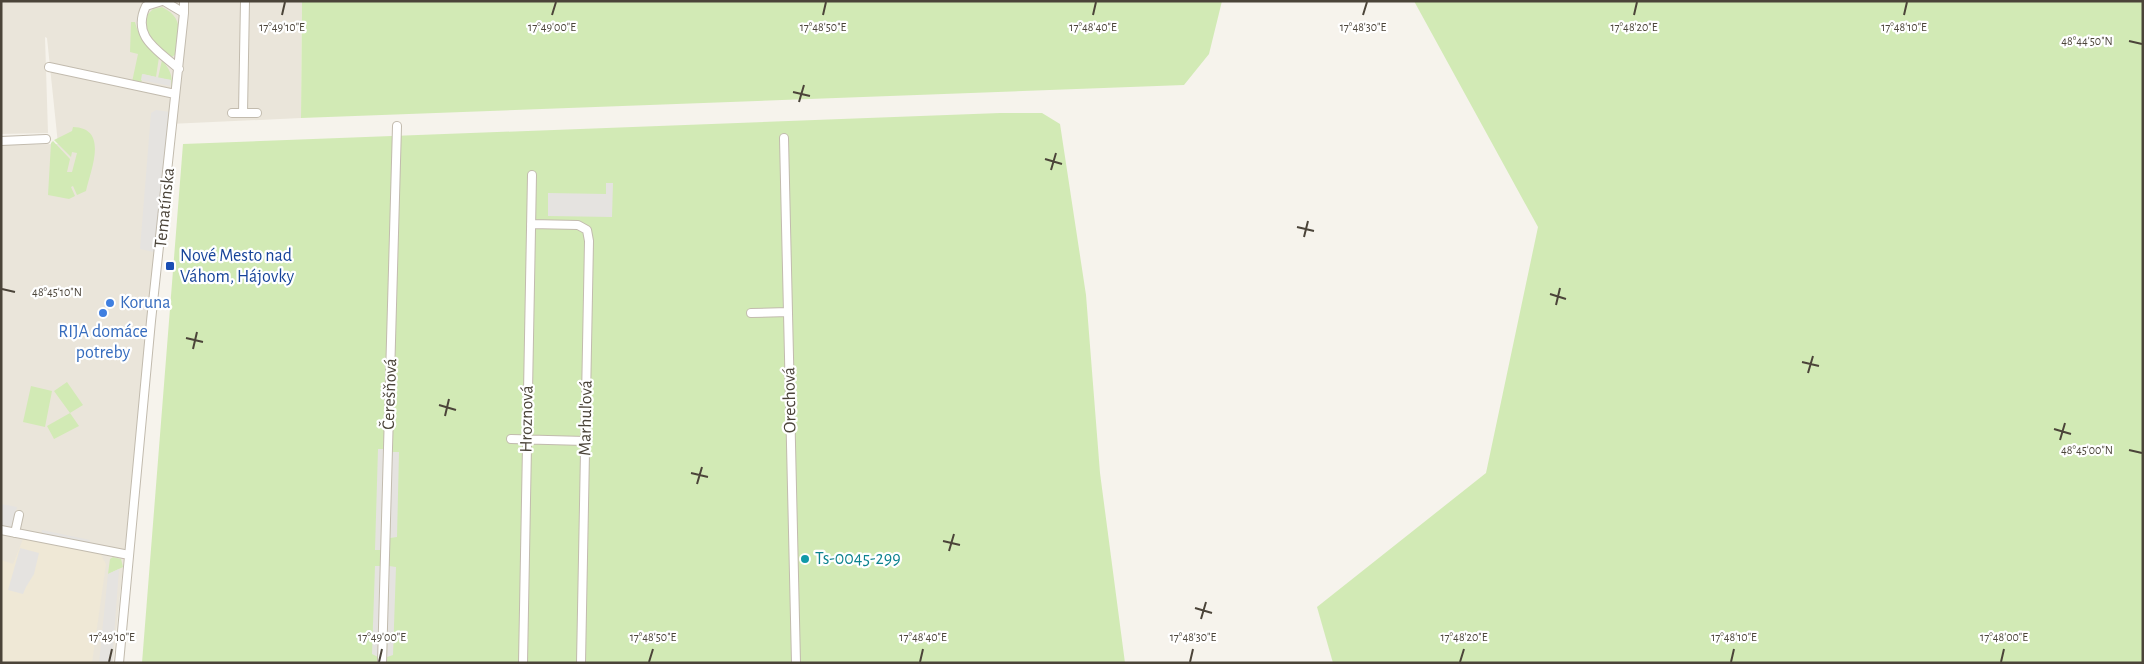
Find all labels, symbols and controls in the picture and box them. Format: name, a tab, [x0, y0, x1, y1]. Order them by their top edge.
text: 17°49'10"E	[259, 21, 305, 33]
text: 17°49'00"E	[528, 21, 576, 33]
text: 17°48'50"E	[800, 21, 847, 33]
text: 17°48'40"E	[1069, 21, 1117, 33]
text: 17°48'30"E	[1340, 21, 1386, 33]
text: 17°48'20"E	[1610, 21, 1658, 33]
text: 17°48'10"E	[1881, 21, 1927, 33]
text: 48°44'50"N	[2061, 35, 2113, 47]
street label: Tematínska	[152, 167, 178, 249]
place label: Nové Mesto nad Váhom, Hájovky	[180, 247, 294, 286]
marker: Nové Mesto nad Váhom, Hájovky	[164, 260, 176, 272]
text: 48°45'10"N	[32, 286, 82, 298]
place label: Koruna	[120, 294, 171, 312]
marker: Koruna	[104, 297, 116, 309]
marker: RIJA domáce potreby	[97, 307, 109, 319]
place label: RIJA domáce potreby	[58, 323, 148, 362]
street label: Čerešňová	[377, 358, 400, 430]
street label: Orechová	[780, 367, 800, 433]
street label: Marhuľová	[576, 380, 596, 456]
street label: Hroznová	[517, 385, 537, 453]
text: 48°45'00"N	[2061, 444, 2113, 456]
place label: Ts-0045-299	[815, 550, 901, 568]
marker: Ts-0045-299	[799, 553, 811, 565]
text: 17°49'10"E	[89, 631, 135, 643]
text: 17°49'00"E	[358, 631, 406, 643]
text: 17°48'50"E	[630, 631, 677, 643]
text: 17°48'40"E	[899, 631, 947, 643]
text: 17°48'30"E	[1170, 631, 1216, 643]
text: 17°48'20"E	[1440, 631, 1488, 643]
text: 17°48'10"E	[1711, 631, 1757, 643]
text: 17°48'00"E	[1980, 631, 2028, 643]

